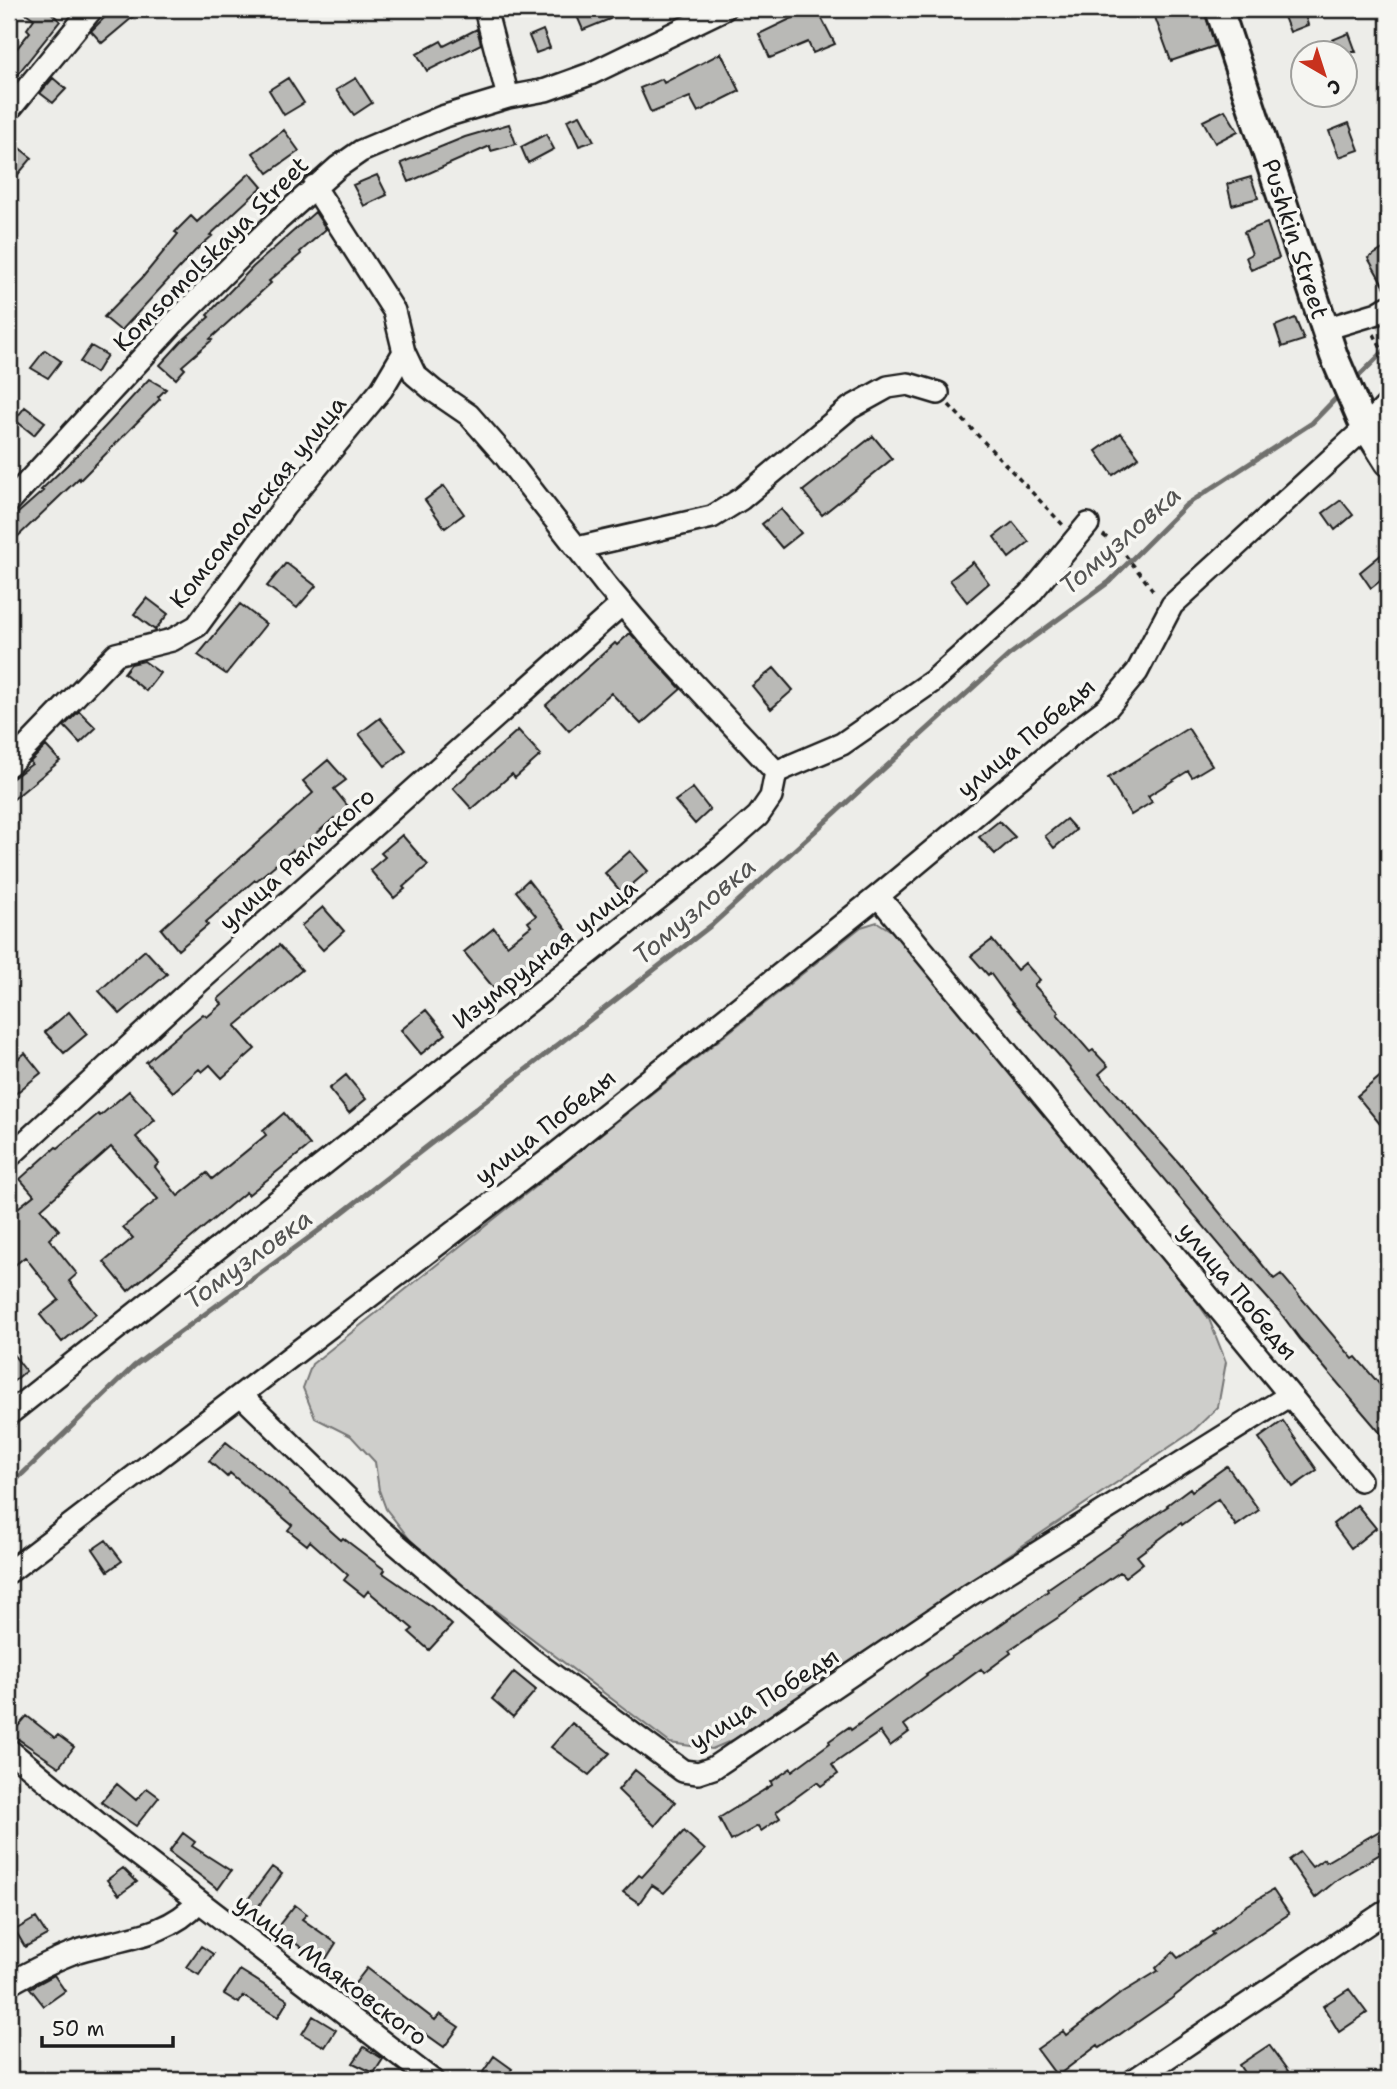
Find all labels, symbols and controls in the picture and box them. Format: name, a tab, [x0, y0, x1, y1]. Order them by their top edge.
north arrow	[1288, 38, 1358, 108]
text: С	[1322, 73, 1347, 100]
street label: Komsomolskaya Street	[106, 149, 316, 359]
street label: Pushkin Street	[1254, 155, 1336, 323]
street label: Комсомольская улица	[162, 389, 354, 615]
water label: Томузловка	[1051, 477, 1188, 602]
street label: улица Победы	[950, 671, 1102, 805]
street label: улица Рыльского	[212, 780, 382, 938]
water label: Томузловка	[625, 849, 763, 972]
street label: Изумрудная улица	[446, 872, 644, 1036]
street label: улица Победы	[468, 1062, 622, 1192]
water label: Томузловка	[176, 1200, 319, 1317]
street label: улица Победы	[1171, 1215, 1305, 1367]
street label: улица Победы	[683, 1640, 845, 1758]
street label: улица Маяковского	[228, 1887, 434, 2053]
scale bar	[42, 2005, 173, 2049]
text: 50 m	[52, 2015, 105, 2043]

